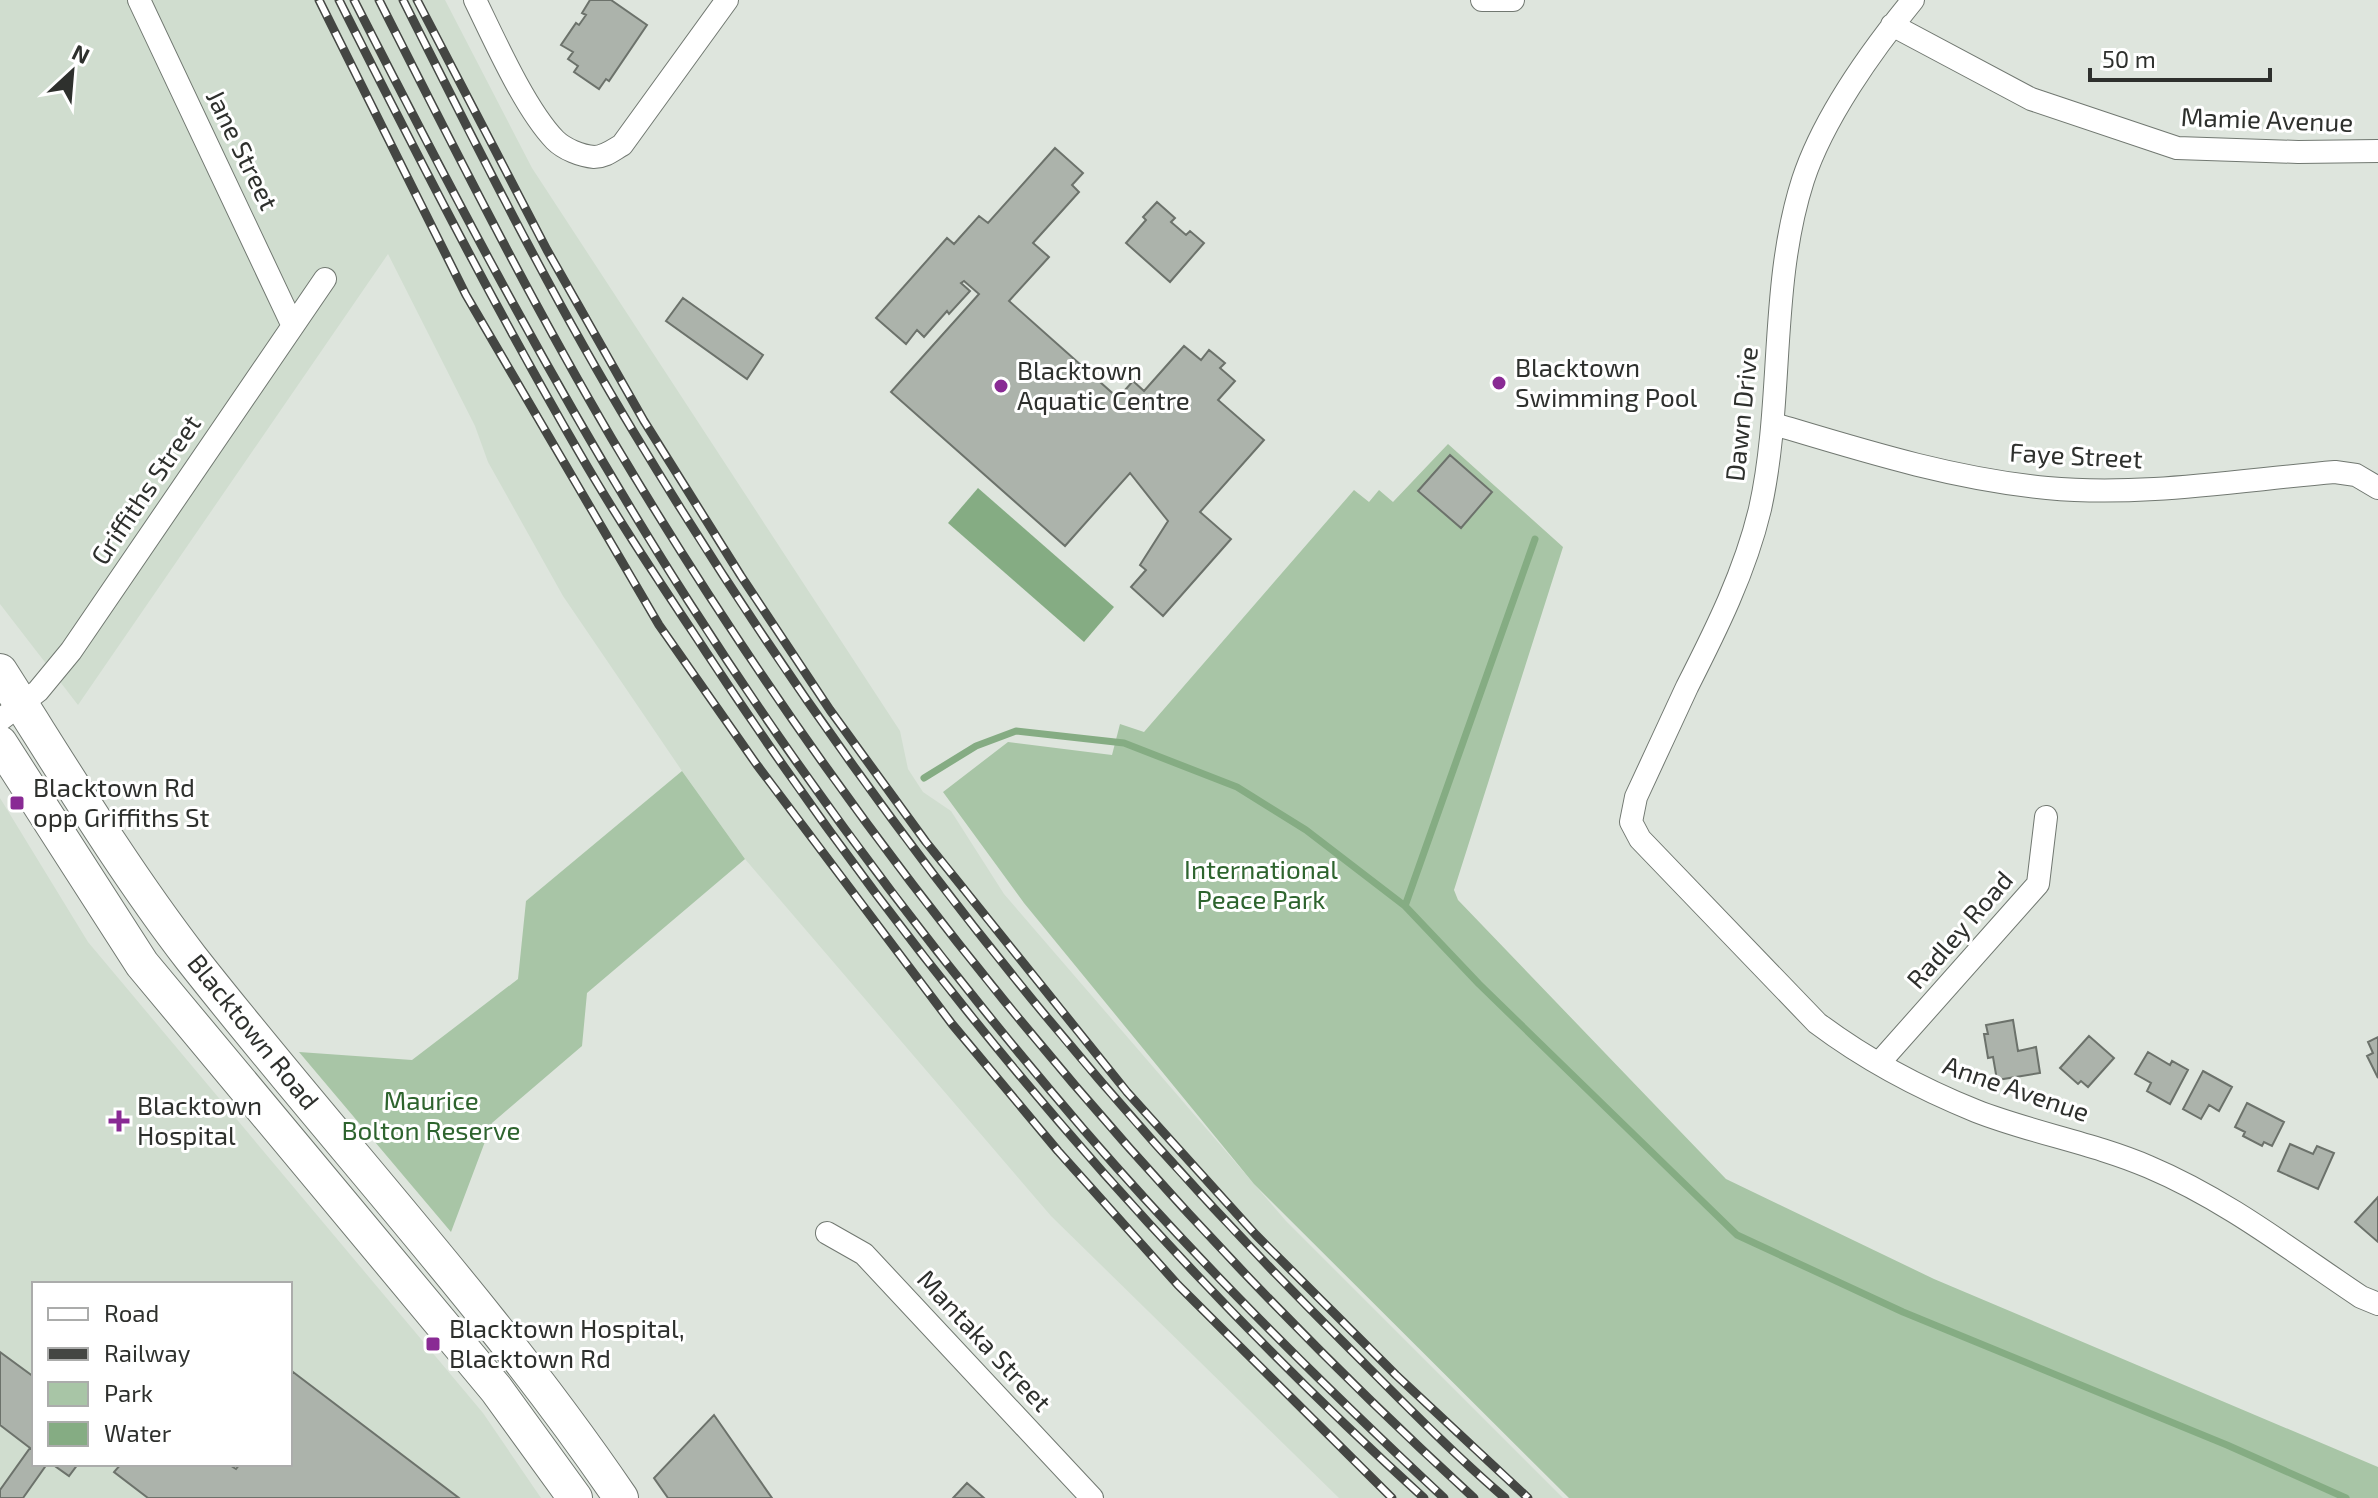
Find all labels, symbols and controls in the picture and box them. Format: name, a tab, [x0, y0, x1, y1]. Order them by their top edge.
north arrow	[32, 32, 112, 112]
scale bar	[2090, 32, 2270, 82]
text: N	[68, 38, 94, 68]
text: 50 m	[2102, 44, 2156, 73]
street label: Jane Street	[201, 84, 286, 215]
street label: Mamie Avenue	[2180, 100, 2354, 137]
street label: Dawn Drive	[1718, 345, 1763, 483]
place label: Blacktown Swimming Pool	[1515, 351, 1697, 412]
place label: Blacktown Aquatic Centre	[1017, 354, 1190, 415]
marker: Blacktown Swimming Pool	[1490, 374, 1508, 392]
marker: Blacktown Aquatic Centre	[992, 377, 1010, 395]
street label: Griffiths Street	[83, 408, 206, 570]
street label: Faye Street	[2009, 436, 2144, 473]
place label: Blacktown Rd opp Griffiths St	[33, 771, 210, 832]
marker: Blacktown Rd opp Griffiths St	[8, 794, 26, 812]
park label: International Peace Park	[1184, 853, 1338, 914]
street label: Radley Road	[1899, 864, 2018, 994]
street label: Blacktown Road	[182, 947, 326, 1115]
street label: Anne Avenue	[1939, 1048, 2094, 1127]
park label: Maurice Bolton Reserve	[341, 1084, 521, 1145]
place label: Blacktown Hospital	[137, 1089, 262, 1150]
marker: Blacktown Hospital	[108, 1110, 130, 1132]
street label: Mantaka Street	[912, 1263, 1059, 1417]
legend	[32, 1282, 292, 1466]
text: Road	[104, 1298, 159, 1327]
place label: Blacktown Hospital, Blacktown Rd	[449, 1312, 685, 1373]
marker: Blacktown Hospital, Blacktown Rd	[424, 1335, 442, 1353]
text: Railway	[104, 1338, 191, 1367]
text: Park	[104, 1378, 153, 1407]
text: Water	[104, 1418, 172, 1447]

